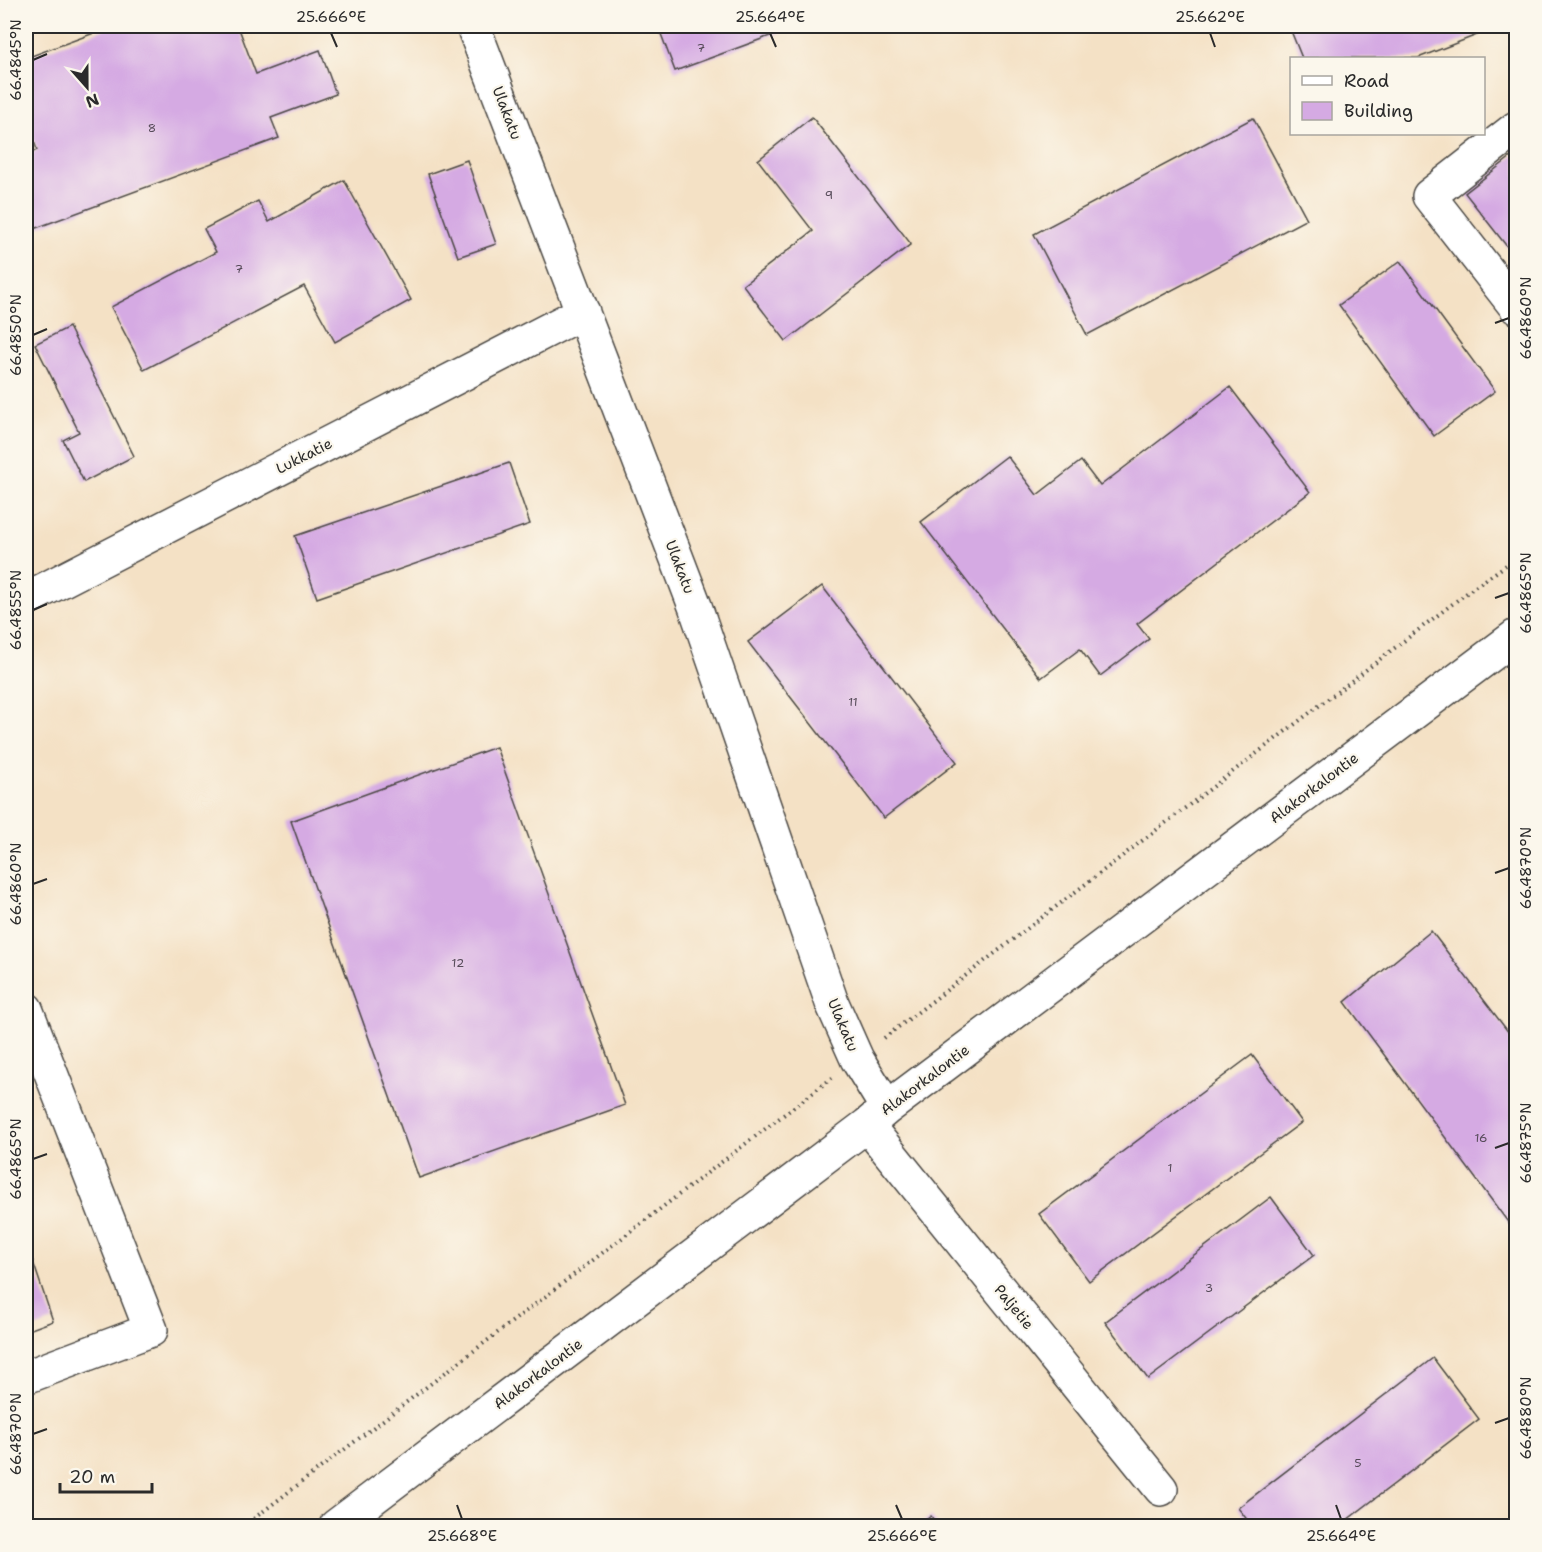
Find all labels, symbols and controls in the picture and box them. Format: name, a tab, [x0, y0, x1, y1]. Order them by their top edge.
text: 25.666°E	[296, 7, 366, 27]
text: 25.664°E	[735, 7, 805, 27]
text: 25.662°E	[1175, 7, 1245, 27]
text: 66.4845°N	[6, 19, 26, 101]
house number: 7	[697, 40, 705, 56]
north arrow	[57, 57, 117, 117]
legend	[1290, 57, 1485, 135]
text: Road	[1344, 69, 1389, 93]
street label: Ulakatu	[488, 83, 526, 143]
text: N	[83, 88, 102, 113]
text: Building	[1344, 99, 1413, 123]
house number: 8	[148, 120, 156, 136]
house number: 9	[825, 187, 833, 203]
house number: 7	[235, 261, 243, 277]
text: 66.4860°N	[1516, 277, 1536, 359]
text: 66.4850°N	[6, 294, 26, 376]
street label: Lukkatie	[273, 433, 335, 479]
street label: Ulakatu	[661, 537, 699, 597]
text: 66.4865°N	[1516, 552, 1536, 634]
text: 66.4855°N	[6, 570, 26, 650]
house number: 11	[848, 694, 858, 710]
street label: Alakorkalontie	[1265, 748, 1363, 828]
text: 66.4870°N	[1516, 827, 1536, 909]
text: 66.4860°N	[6, 843, 26, 925]
house number: 12	[452, 955, 464, 971]
street label: Ulakatu	[823, 995, 863, 1055]
street label: Alakorkalontie	[876, 1040, 974, 1120]
text: 66.4875°N	[1516, 1103, 1536, 1183]
text: 66.4865°N	[6, 1118, 26, 1200]
house number: 16	[1474, 1130, 1488, 1146]
house number: 1	[1167, 1160, 1173, 1176]
street label: Paljetie	[990, 1280, 1038, 1334]
house number: 3	[1205, 1280, 1213, 1296]
street label: Alakorkalontie	[489, 1334, 587, 1414]
text: 66.4880°N	[1516, 1376, 1536, 1460]
text: 66.4870°N	[6, 1393, 26, 1475]
house number: 5	[1354, 1455, 1362, 1471]
scale bar	[60, 1456, 152, 1494]
text: 20 m	[69, 1465, 115, 1489]
text: 25.668°E	[427, 1526, 497, 1546]
text: 25.666°E	[867, 1526, 937, 1546]
text: 25.664°E	[1306, 1526, 1376, 1546]

